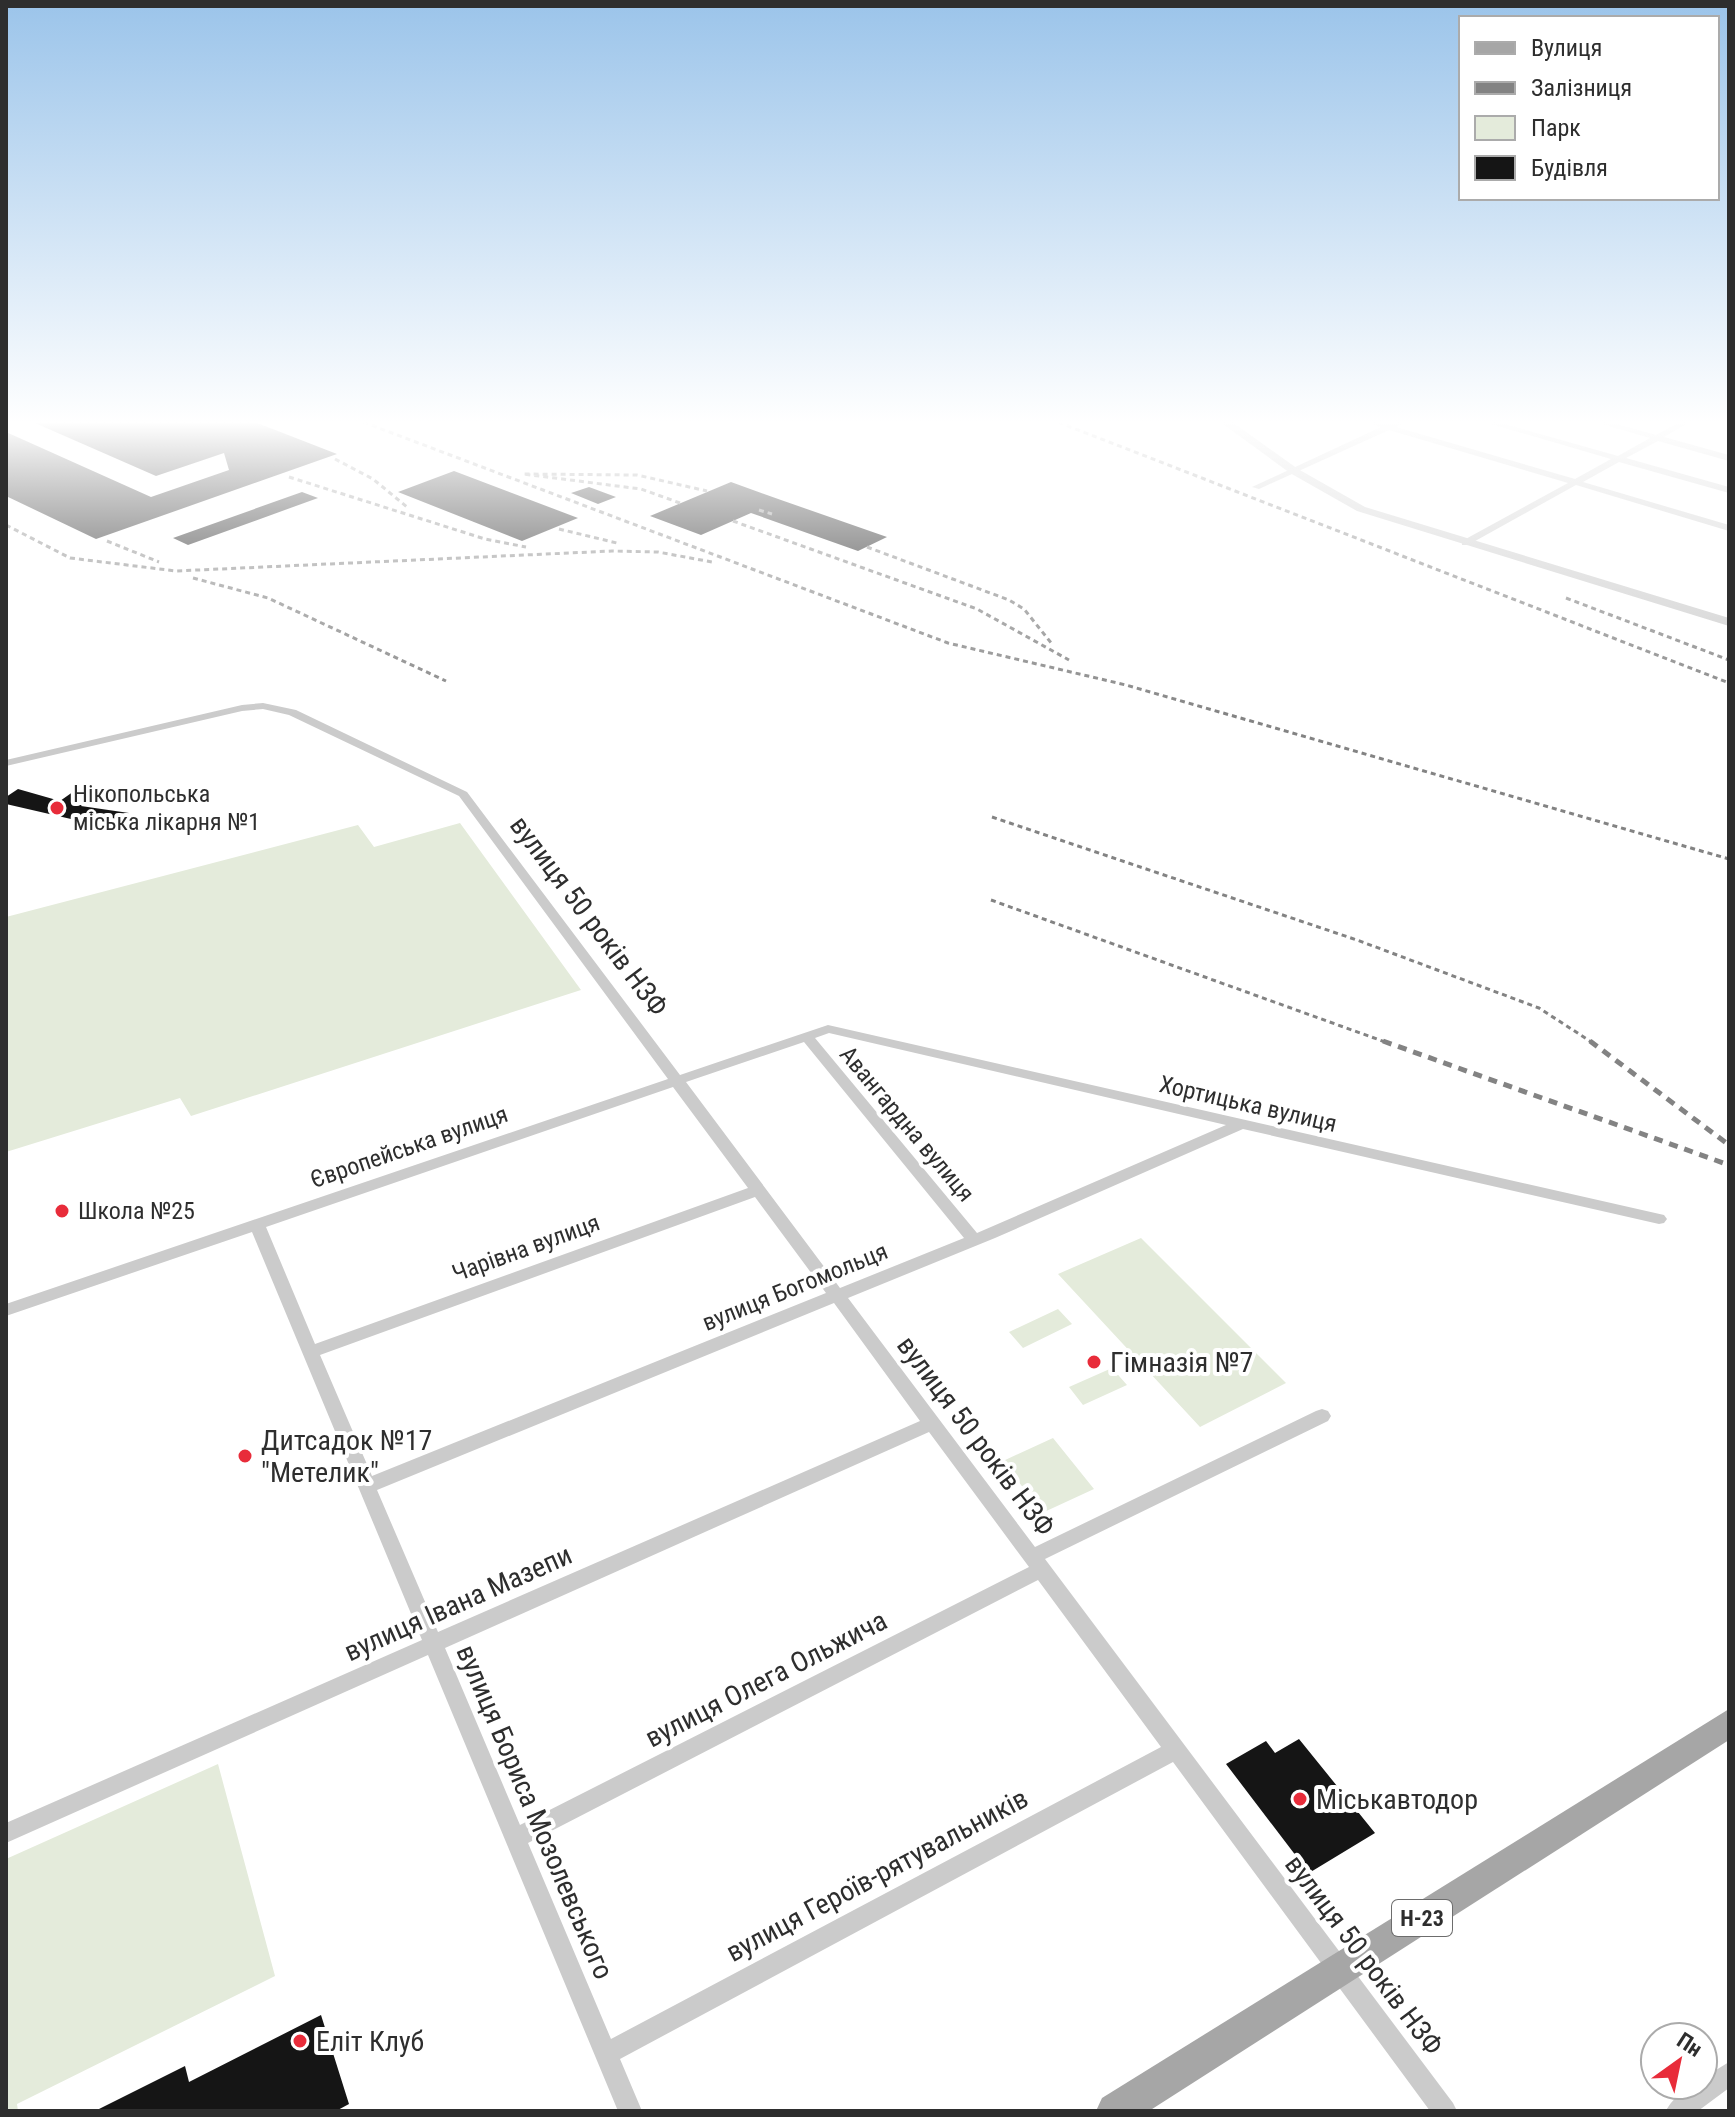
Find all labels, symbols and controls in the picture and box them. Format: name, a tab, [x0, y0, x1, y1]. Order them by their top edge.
legend	[1459, 16, 1719, 200]
text: Вулиця	[1531, 34, 1602, 62]
text: Залізниця	[1531, 74, 1632, 102]
text: Парк	[1531, 114, 1581, 142]
text: Будівля	[1531, 154, 1608, 182]
place label: Нікопольська міська лікарня №1	[73, 780, 260, 836]
marker: Нікопольська міська лікарня №1	[48, 799, 66, 817]
street label: вулиця 50 років НЗФ	[503, 810, 675, 1022]
street label: Авангардна вулиця	[834, 1041, 980, 1207]
street label: Хортицька вулиця	[1157, 1070, 1339, 1138]
street label: Європейська вулиця	[306, 1100, 512, 1194]
place label: Школа №25	[78, 1197, 195, 1225]
marker: Школа №25	[53, 1202, 71, 1220]
street label: Чарівна вулиця	[448, 1208, 604, 1288]
street label: вулиця Богомольця	[698, 1237, 892, 1337]
street label: вулиця 50 років НЗФ	[890, 1330, 1062, 1542]
place label: Гімназія №7	[1110, 1346, 1253, 1379]
marker: Гімназія №7	[1085, 1353, 1103, 1371]
place label: Дитсадок №17 "Метелик"	[261, 1424, 432, 1489]
marker: Дитсадок №17 "Метелик"	[236, 1447, 254, 1465]
street label: вулиця Івана Мазепи	[339, 1538, 577, 1668]
street label: вулиця Олега Ольжича	[640, 1604, 892, 1754]
street label: вулиця Бориса Мозолевського	[450, 1640, 620, 1984]
street label: вулиця Героїв-рятувальників	[721, 1781, 1033, 1969]
place label: Міськавтодор	[1316, 1783, 1478, 1816]
marker: Міськавтодор	[1291, 1790, 1309, 1808]
street label: вулиця 50 років НЗФ	[1278, 1849, 1450, 2061]
road number: Н-23	[1392, 1900, 1452, 1936]
north arrow	[1639, 2021, 1719, 2101]
place label: Еліт Клуб	[316, 2025, 424, 2058]
text: Пн	[1673, 2027, 1707, 2062]
marker: Еліт Клуб	[291, 2032, 309, 2050]

